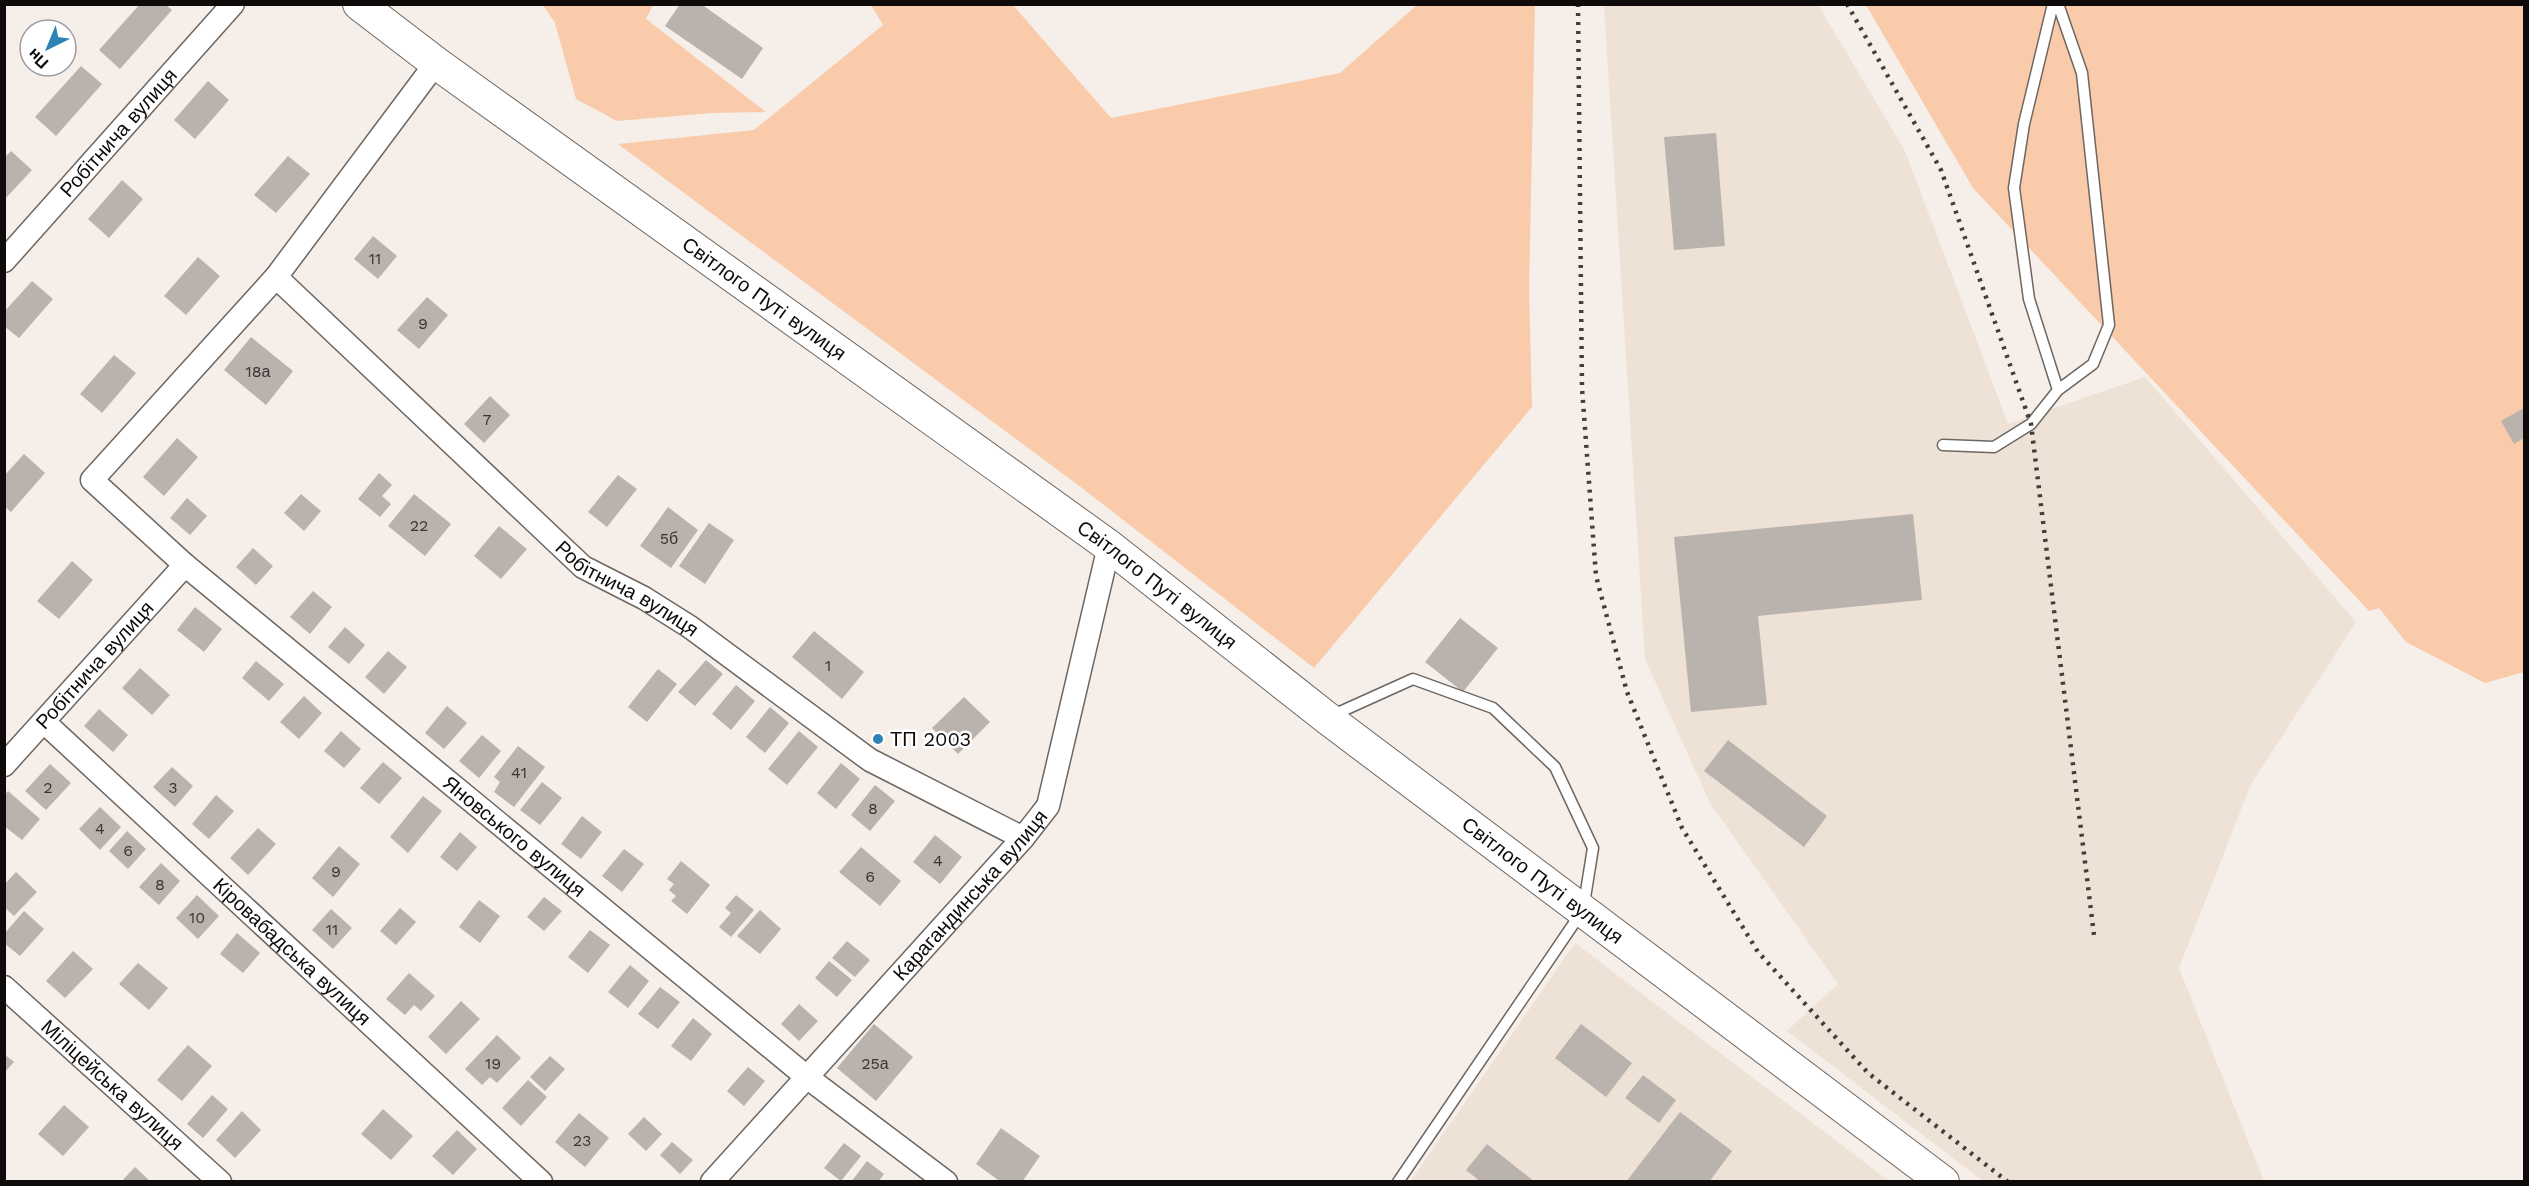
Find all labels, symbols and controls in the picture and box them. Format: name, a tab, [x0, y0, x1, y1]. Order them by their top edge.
north arrow	[18, 18, 78, 78]
text: Пн	[24, 44, 52, 73]
street label: Робітнича вулиця	[55, 63, 182, 202]
street label: Світлого Путі вулиця	[678, 232, 851, 365]
house number: 11	[369, 249, 381, 268]
house number: 9	[418, 314, 428, 333]
house number: 18а	[246, 362, 271, 381]
house number: 7	[483, 410, 492, 429]
street label: Світлого Путі вулиця	[1073, 515, 1242, 654]
house number: 22	[410, 516, 428, 535]
house number: 5б	[660, 529, 678, 548]
street label: Робітнича вулиця	[550, 535, 704, 641]
street label: Робітнича вулиця	[31, 596, 159, 734]
house number: 1	[825, 656, 831, 675]
place label: ТП 2003	[890, 727, 971, 751]
marker: ТП 2003	[871, 732, 885, 746]
house number: 41	[511, 763, 527, 782]
street label: Яновського вулиця	[438, 771, 591, 902]
house number: 2	[43, 778, 53, 797]
house number: 3	[168, 778, 178, 797]
house number: 8	[868, 799, 878, 818]
street label: Карагандинська вулиця	[888, 805, 1052, 985]
street label: Світлого Путі вулиця	[1457, 812, 1628, 949]
house number: 4	[95, 819, 105, 838]
house number: 6	[123, 841, 133, 860]
house number: 4	[933, 851, 943, 870]
house number: 9	[331, 862, 341, 881]
house number: 6	[865, 867, 875, 886]
street label: Кіровабадська вулиця	[208, 873, 376, 1030]
house number: 8	[155, 875, 165, 894]
house number: 10	[189, 908, 205, 927]
house number: 11	[326, 920, 338, 939]
street label: Міліцейська вулиця	[36, 1015, 188, 1155]
house number: 19	[485, 1054, 501, 1073]
house number: 25а	[861, 1054, 889, 1073]
house number: 23	[573, 1131, 591, 1150]

